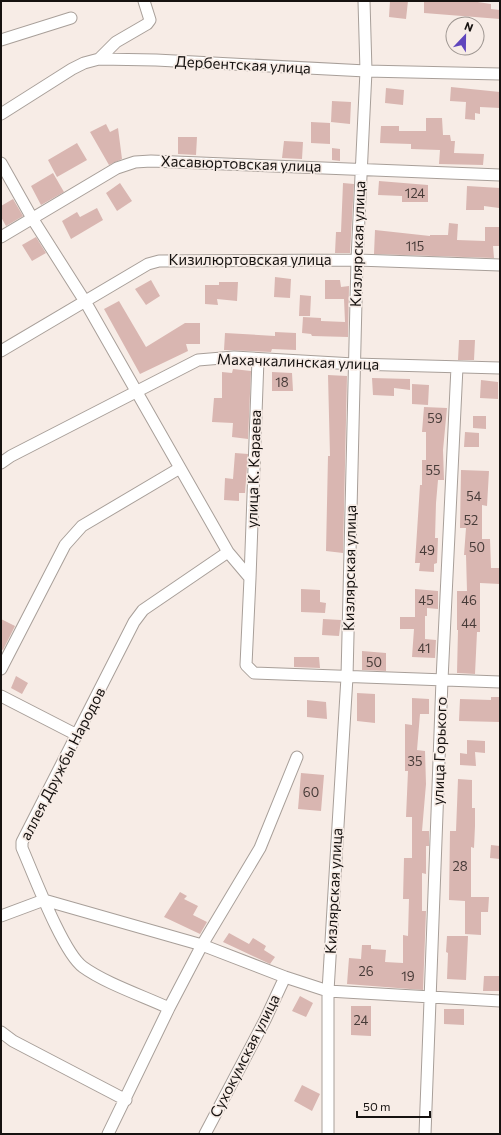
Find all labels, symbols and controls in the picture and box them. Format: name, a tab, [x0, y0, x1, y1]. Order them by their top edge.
north arrow	[445, 16, 485, 56]
text: N	[463, 19, 475, 34]
street label: Дербентская улица	[175, 51, 311, 77]
street label: Хасавюртовская улица	[160, 151, 322, 175]
street label: Кизлярская улица	[346, 181, 368, 307]
house number: 124	[405, 185, 425, 201]
house number: 115	[406, 238, 424, 254]
street label: Кизилюртовская улица	[168, 250, 332, 268]
street label: Махачкалинская улица	[217, 349, 379, 373]
house number: 18	[275, 374, 289, 390]
street label: улица К. Караева	[242, 409, 264, 528]
house number: 59	[427, 410, 443, 426]
house number: 55	[426, 462, 440, 478]
house number: 54	[466, 488, 482, 504]
street label: Кизлярская улица	[339, 505, 359, 631]
house number: 52	[464, 512, 478, 528]
house number: 50	[469, 539, 485, 555]
house number: 49	[419, 542, 435, 558]
house number: 45	[418, 592, 434, 608]
house number: 46	[461, 592, 477, 608]
house number: 44	[461, 615, 477, 631]
house number: 41	[418, 640, 430, 656]
house number: 50	[366, 654, 382, 670]
street label: аллея Дружбы Народов	[16, 684, 108, 843]
street label: улица Горького	[428, 696, 450, 806]
house number: 35	[408, 753, 422, 769]
house number: 60	[303, 784, 319, 800]
street label: Кизлярская улица	[321, 827, 345, 954]
house number: 28	[452, 858, 468, 874]
house number: 26	[358, 963, 374, 979]
house number: 19	[401, 968, 415, 984]
street label: Сухокумская улица	[205, 991, 283, 1120]
house number: 24	[354, 1012, 369, 1028]
scale bar	[357, 1093, 430, 1119]
text: 50 m	[363, 1099, 391, 1113]

